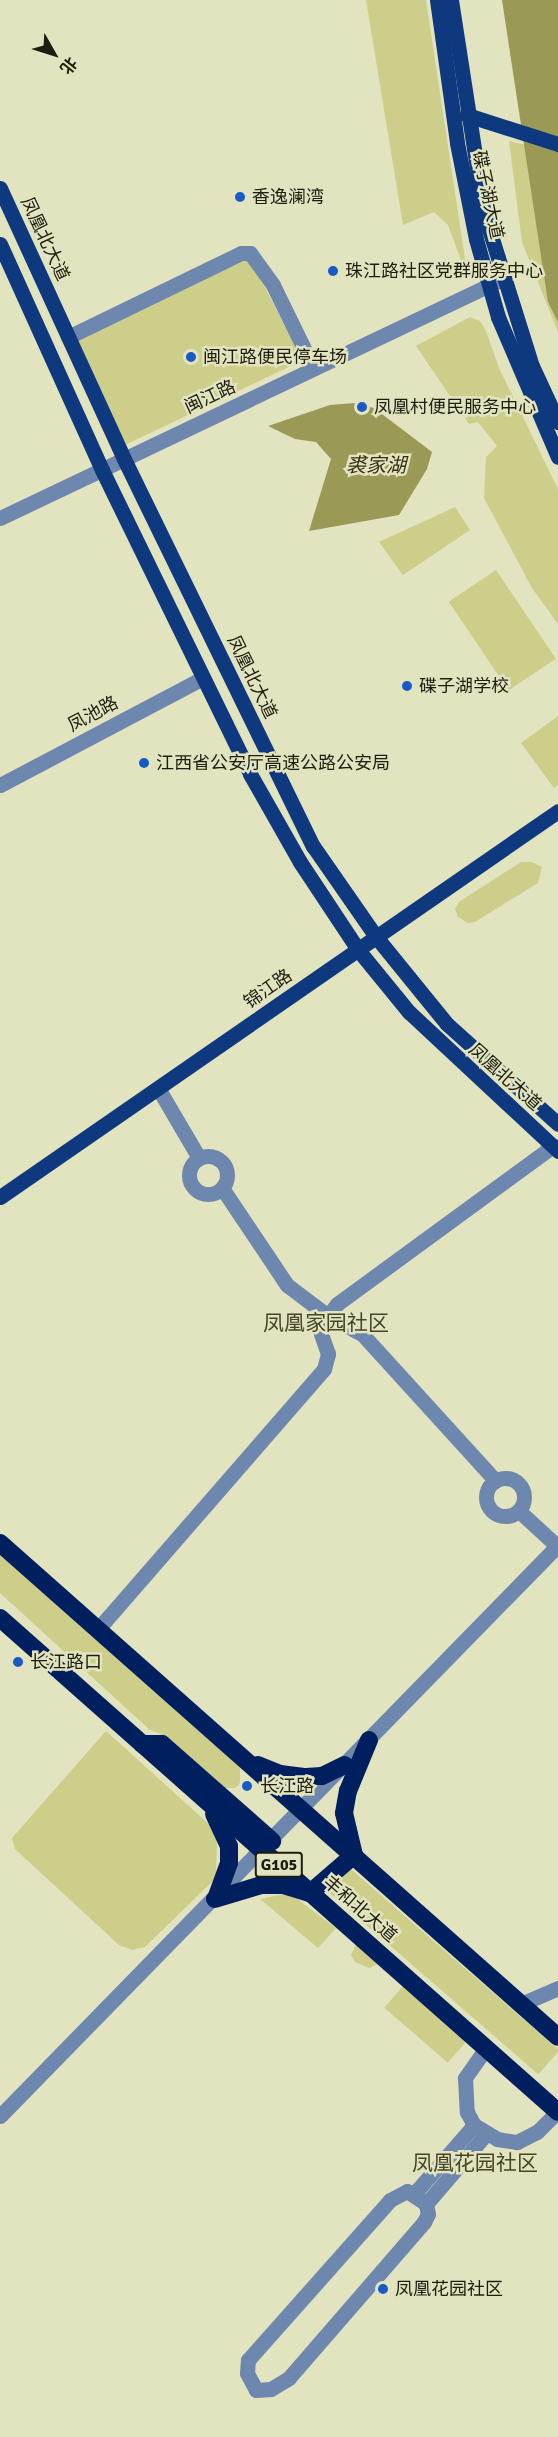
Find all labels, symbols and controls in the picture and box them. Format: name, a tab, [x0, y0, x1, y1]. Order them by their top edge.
north arrow	[24, 24, 84, 84]
text: 北	[55, 53, 81, 78]
street label: 碟子湖大道	[468, 149, 508, 241]
place label: 香逸澜湾	[252, 186, 324, 208]
marker: 香逸澜湾	[233, 190, 247, 204]
street label: 凤凰北大道	[16, 194, 74, 284]
place label: 珠江路社区党群服务中心	[345, 260, 543, 282]
marker: 珠江路社区党群服务中心	[326, 264, 340, 278]
place label: 闽江路便民停车场	[203, 346, 347, 368]
marker: 闽江路便民停车场	[184, 350, 198, 364]
street label: 闽江路	[181, 376, 239, 418]
place label: 凤凰村便民服务中心	[374, 396, 536, 418]
marker: 凤凰村便民服务中心	[355, 400, 369, 414]
water label: 裘家湖	[346, 453, 406, 477]
street label: 凤凰北大道	[223, 632, 281, 722]
place label: 碟子湖学校	[419, 675, 509, 697]
marker: 碟子湖学校	[400, 679, 414, 693]
street label: 凤池路	[64, 692, 122, 736]
place label: 江西省公安厅高速公路公安局	[156, 752, 390, 774]
marker: 江西省公安厅高速公路公安局	[137, 756, 151, 770]
street label: 锦江路	[240, 965, 296, 1013]
street label: 凤凰北大道	[464, 1039, 546, 1115]
district label: 凤凰家园社区	[263, 1310, 389, 1336]
place label: 长江路口	[30, 1651, 102, 1673]
marker: 长江路口	[11, 1655, 25, 1669]
place label: 长江路	[260, 1775, 314, 1797]
marker: 长江路	[238, 1777, 256, 1795]
road number: G105	[254, 1852, 304, 1878]
street label: 丰和北大道	[319, 1871, 401, 1947]
district label: 凤凰花园社区	[412, 2150, 538, 2176]
place label: 凤凰花园社区	[395, 2278, 503, 2300]
marker: 凤凰花园社区	[376, 2282, 390, 2296]

